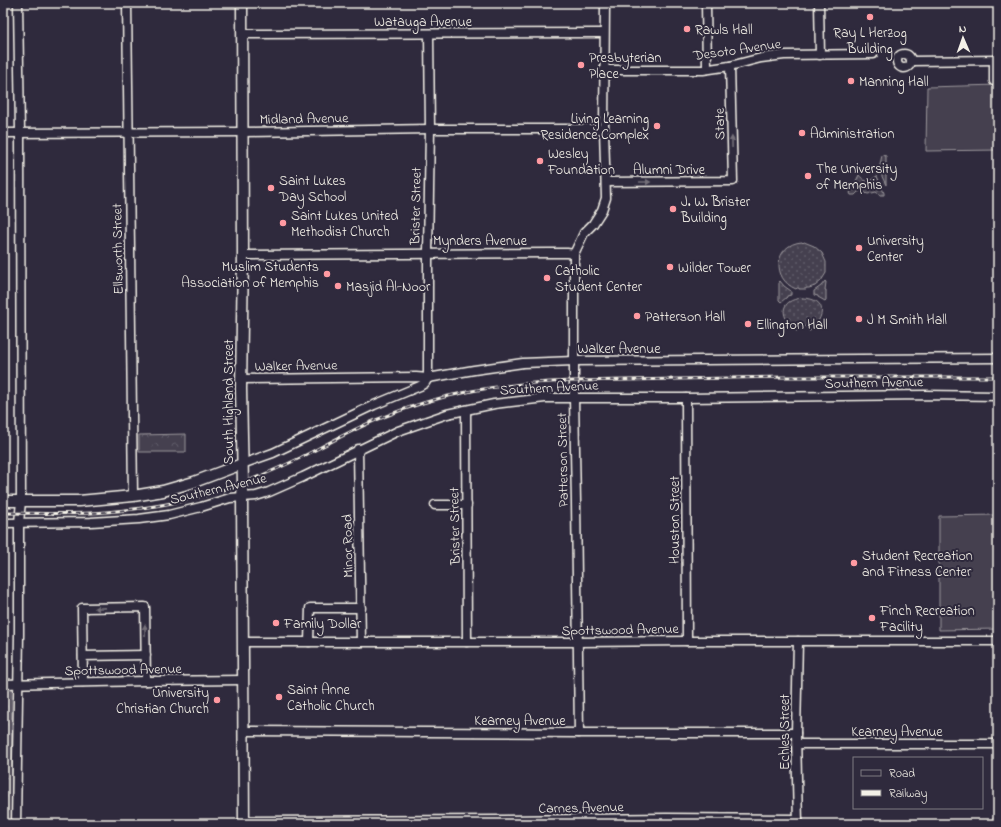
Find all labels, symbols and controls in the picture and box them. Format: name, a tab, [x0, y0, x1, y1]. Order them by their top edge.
street label: Watauga Avenue	[374, 12, 473, 34]
marker: Ray L Herzog Building	[865, 12, 875, 22]
north arrow	[943, 18, 983, 58]
place label: Rawls Hall	[695, 20, 753, 41]
text: N	[959, 21, 967, 37]
place label: Ray L Herzog Building	[833, 23, 907, 61]
marker: Rawls Hall	[682, 24, 692, 34]
street label: Desoto Avenue	[691, 34, 783, 67]
place label: Presbyterian Place	[589, 48, 662, 85]
marker: Presbyterian Place	[576, 60, 586, 70]
place label: Manning Hall	[859, 72, 928, 94]
marker: Manning Hall	[846, 76, 856, 86]
street label: State	[710, 107, 731, 140]
street label: Midland Avenue	[259, 108, 349, 131]
place label: Living Learning Residence Complex	[540, 109, 649, 146]
marker: Living Learning Residence Complex	[652, 121, 662, 131]
place label: Administration	[810, 124, 895, 145]
marker: Administration	[797, 128, 807, 138]
one-way arrow	[729, 135, 735, 148]
place label: Wesley Foundation	[547, 144, 615, 181]
marker: Wesley Foundation	[535, 156, 545, 166]
place label: The University of Memphis	[816, 159, 897, 196]
street label: Alumni Drive	[633, 160, 706, 181]
street label: Brister Street	[405, 167, 428, 246]
place label: Saint Lukes Day School	[278, 171, 346, 209]
marker: The University of Memphis	[803, 171, 813, 181]
one-way arrow	[639, 179, 652, 185]
marker: Saint Lukes Day School	[266, 183, 276, 193]
place label: J. W. Brister Building	[680, 192, 751, 230]
street label: Ellsworth Street	[107, 203, 130, 295]
marker: J. W. Brister Building	[668, 204, 678, 214]
place label: Saint Lukes United Methodist Church	[291, 206, 399, 243]
marker: Saint Lukes United Methodist Church	[278, 218, 288, 228]
street label: Mynders Avenue	[433, 231, 528, 253]
place label: University Center	[867, 231, 924, 268]
marker: University Center	[854, 243, 864, 253]
place label: Muslim Students Association of Memphis	[181, 257, 319, 294]
place label: Wilder Tower	[678, 258, 752, 279]
place label: Catholic Student Center	[555, 261, 643, 298]
marker: Wilder Tower	[665, 262, 675, 272]
marker: Muslim Students Association of Memphis	[322, 269, 332, 279]
marker: Catholic Student Center	[542, 273, 552, 283]
place label: Masjid Al-Noor	[346, 277, 431, 298]
marker: Masjid Al-Noor	[333, 281, 343, 291]
place label: Patterson Hall	[645, 307, 725, 328]
place label: J M Smith Hall	[867, 310, 947, 331]
marker: Patterson Hall	[632, 311, 642, 321]
marker: J M Smith Hall	[854, 314, 864, 324]
place label: Ellington Hall	[756, 315, 828, 337]
marker: Ellington Hall	[743, 319, 753, 329]
street label: South Highland Street	[219, 339, 241, 465]
street label: Walker Avenue	[578, 339, 661, 360]
street label: Walker Avenue	[254, 355, 338, 378]
street label: Southern Avenue	[825, 372, 924, 395]
street label: Southern Avenue	[499, 375, 600, 402]
street label: Patterson Street	[552, 412, 575, 508]
street label: Southern Avenue	[168, 468, 269, 511]
street label: Houston Street	[665, 476, 686, 564]
street label: Brister Street	[444, 487, 467, 566]
street label: Minor Road	[337, 514, 360, 578]
place label: Student Recreation and Fitness Center	[862, 546, 973, 583]
marker: Student Recreation and Fitness Center	[849, 558, 859, 568]
place label: Finch Recreation Facility	[879, 601, 975, 639]
one-way arrow	[93, 605, 106, 611]
marker: Finch Recreation Facility	[867, 613, 877, 623]
place label: Family Dollar	[283, 614, 362, 636]
marker: Family Dollar	[271, 618, 281, 628]
street label: Spottswood Avenue	[561, 619, 680, 642]
one-way arrow	[142, 623, 148, 636]
street label: Spottswood Avenue	[64, 659, 183, 682]
place label: Saint Anne Catholic Church	[287, 680, 375, 717]
place label: University Christian Church	[116, 683, 209, 720]
marker: Saint Anne Catholic Church	[274, 692, 284, 702]
street label: Echles Street	[775, 694, 796, 770]
marker: University Christian Church	[212, 695, 222, 705]
street label: Kearney Avenue	[474, 711, 566, 733]
street label: Kearney Avenue	[851, 722, 943, 744]
legend	[853, 757, 983, 809]
text: Road	[889, 765, 915, 783]
text: Railway	[889, 785, 928, 804]
street label: Carnes Avenue	[538, 797, 625, 820]

